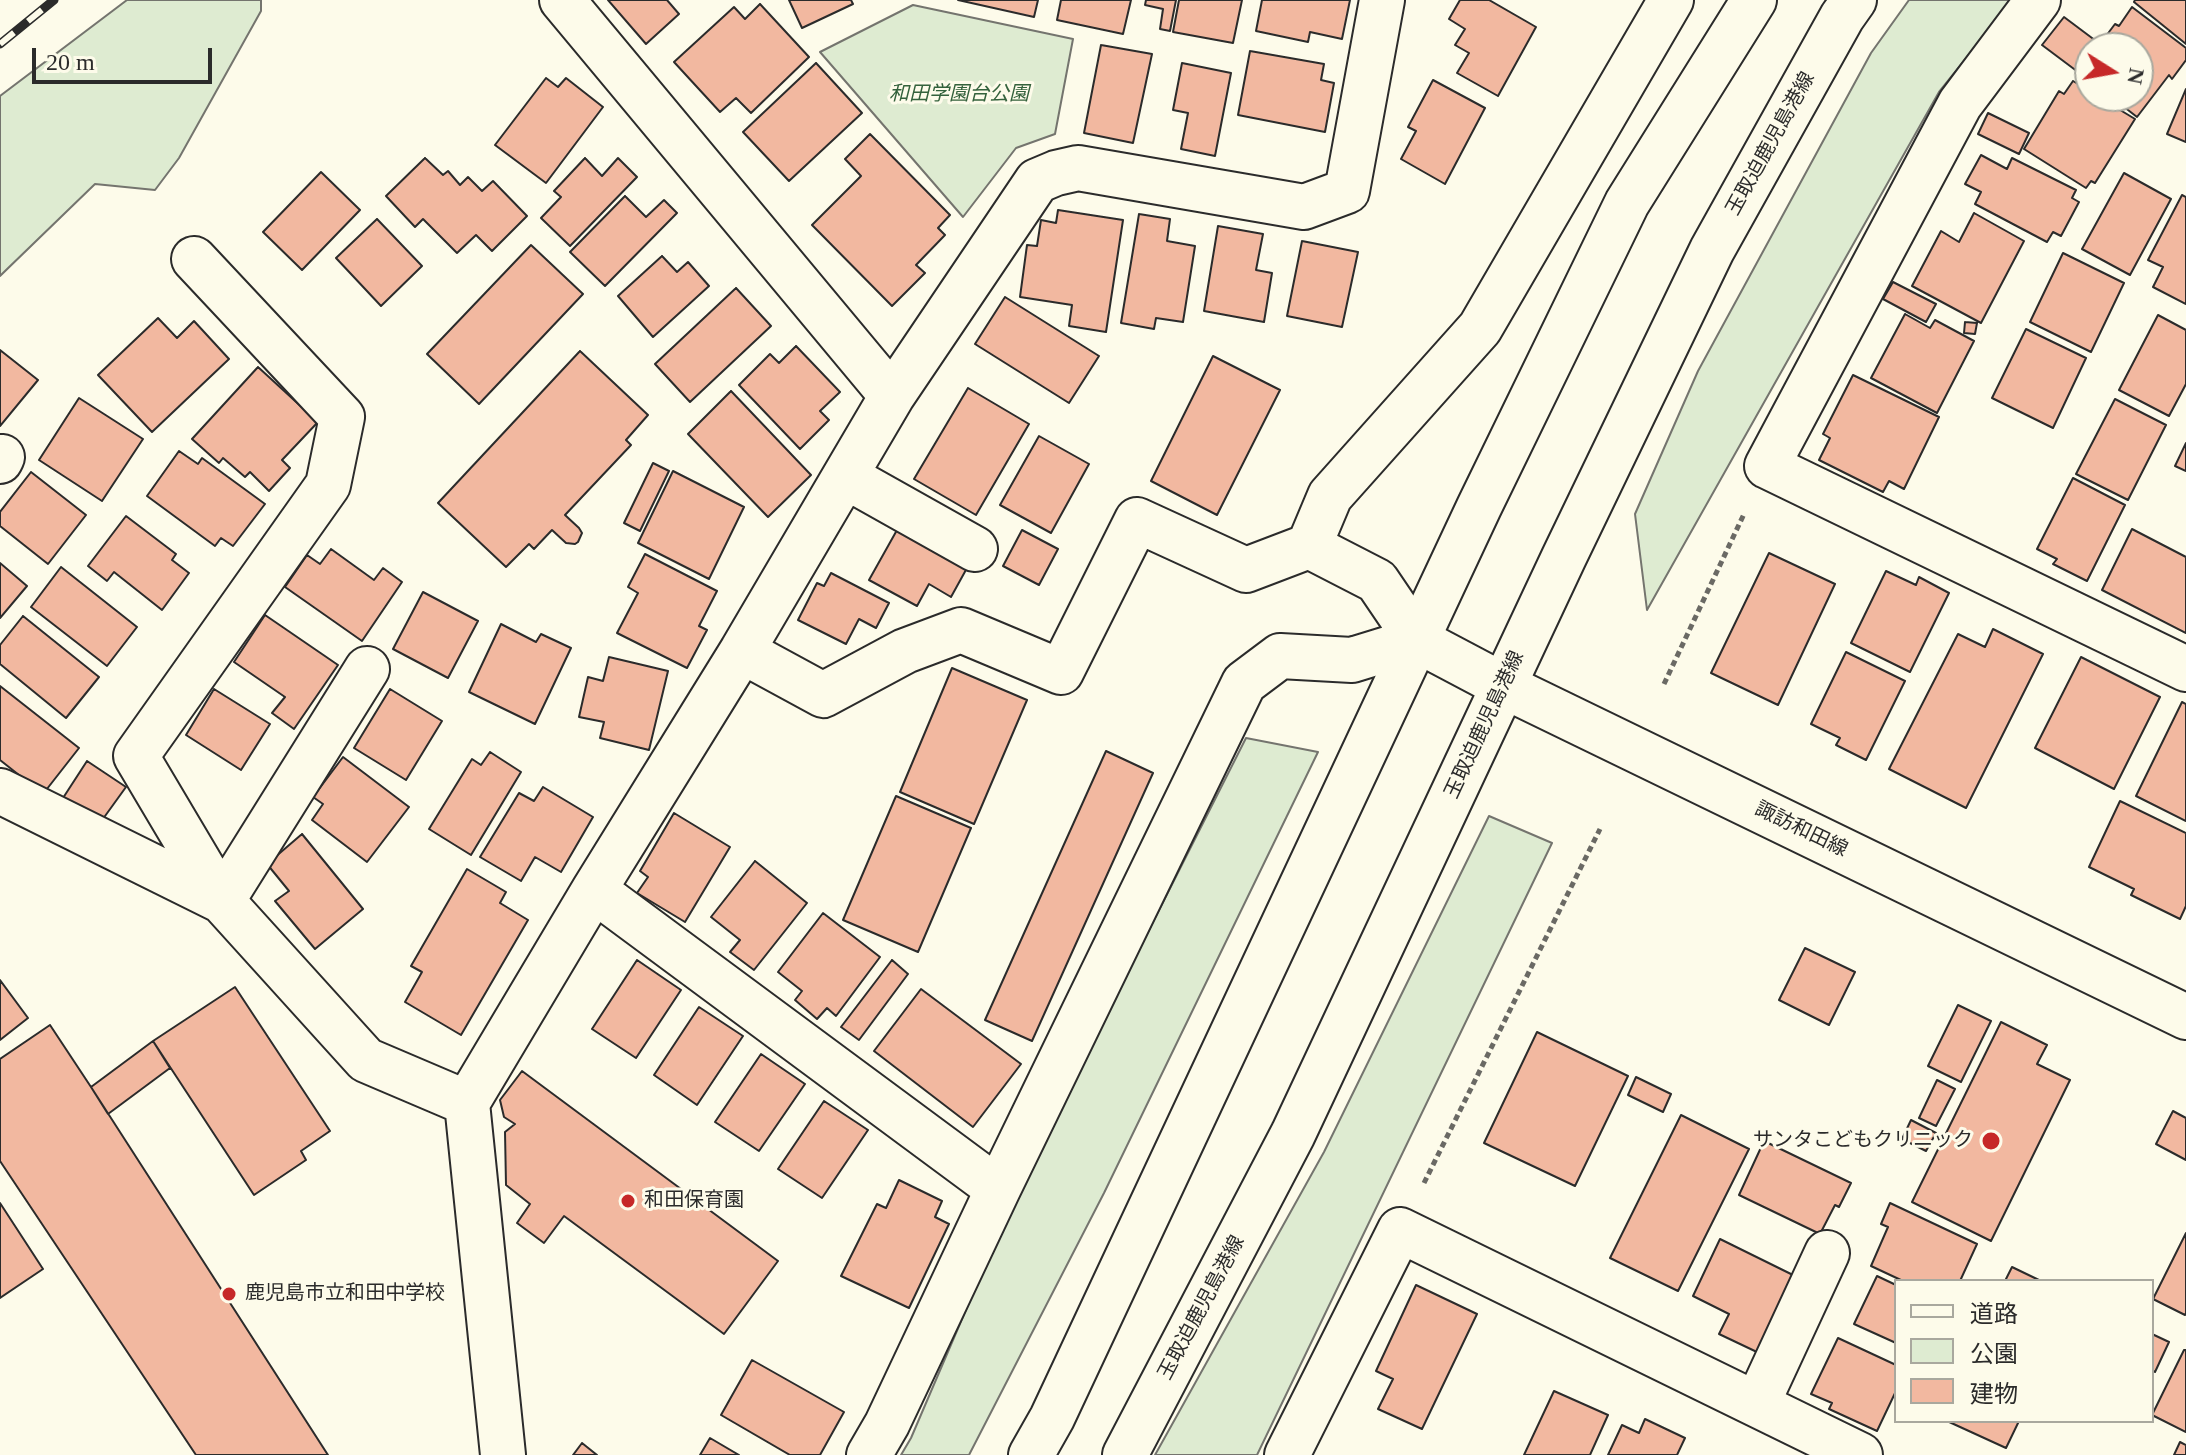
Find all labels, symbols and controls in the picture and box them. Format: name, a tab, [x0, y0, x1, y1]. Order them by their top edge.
scale bar	[36, 32, 216, 82]
north arrow	[2074, 32, 2154, 112]
text: 20 m	[46, 49, 95, 75]
text: N	[2122, 66, 2150, 86]
street label: 玉取迫鹿児島港線	[1722, 68, 1820, 220]
park label: 和田学園台公園	[889, 83, 1029, 107]
street label: 玉取迫鹿児島港線	[1440, 647, 1530, 803]
street label: 諏訪和田線	[1751, 797, 1851, 863]
place label: サンタこどもクリニック	[1753, 1129, 1973, 1153]
marker: サンタこどもクリニック	[1980, 1130, 2002, 1152]
place label: 和田保育園	[644, 1189, 744, 1213]
marker: 和田保育園	[619, 1192, 637, 1210]
street label: 玉取迫鹿児島港線	[1154, 1232, 1250, 1384]
legend	[1894, 1279, 2154, 1423]
place label: 鹿児島市立和田中学校	[245, 1282, 445, 1306]
marker: 鹿児島市立和田中学校	[220, 1285, 238, 1303]
text: 道路	[1970, 1301, 2018, 1327]
text: 公園	[1970, 1341, 2018, 1367]
text: 建物	[1970, 1381, 2018, 1407]

